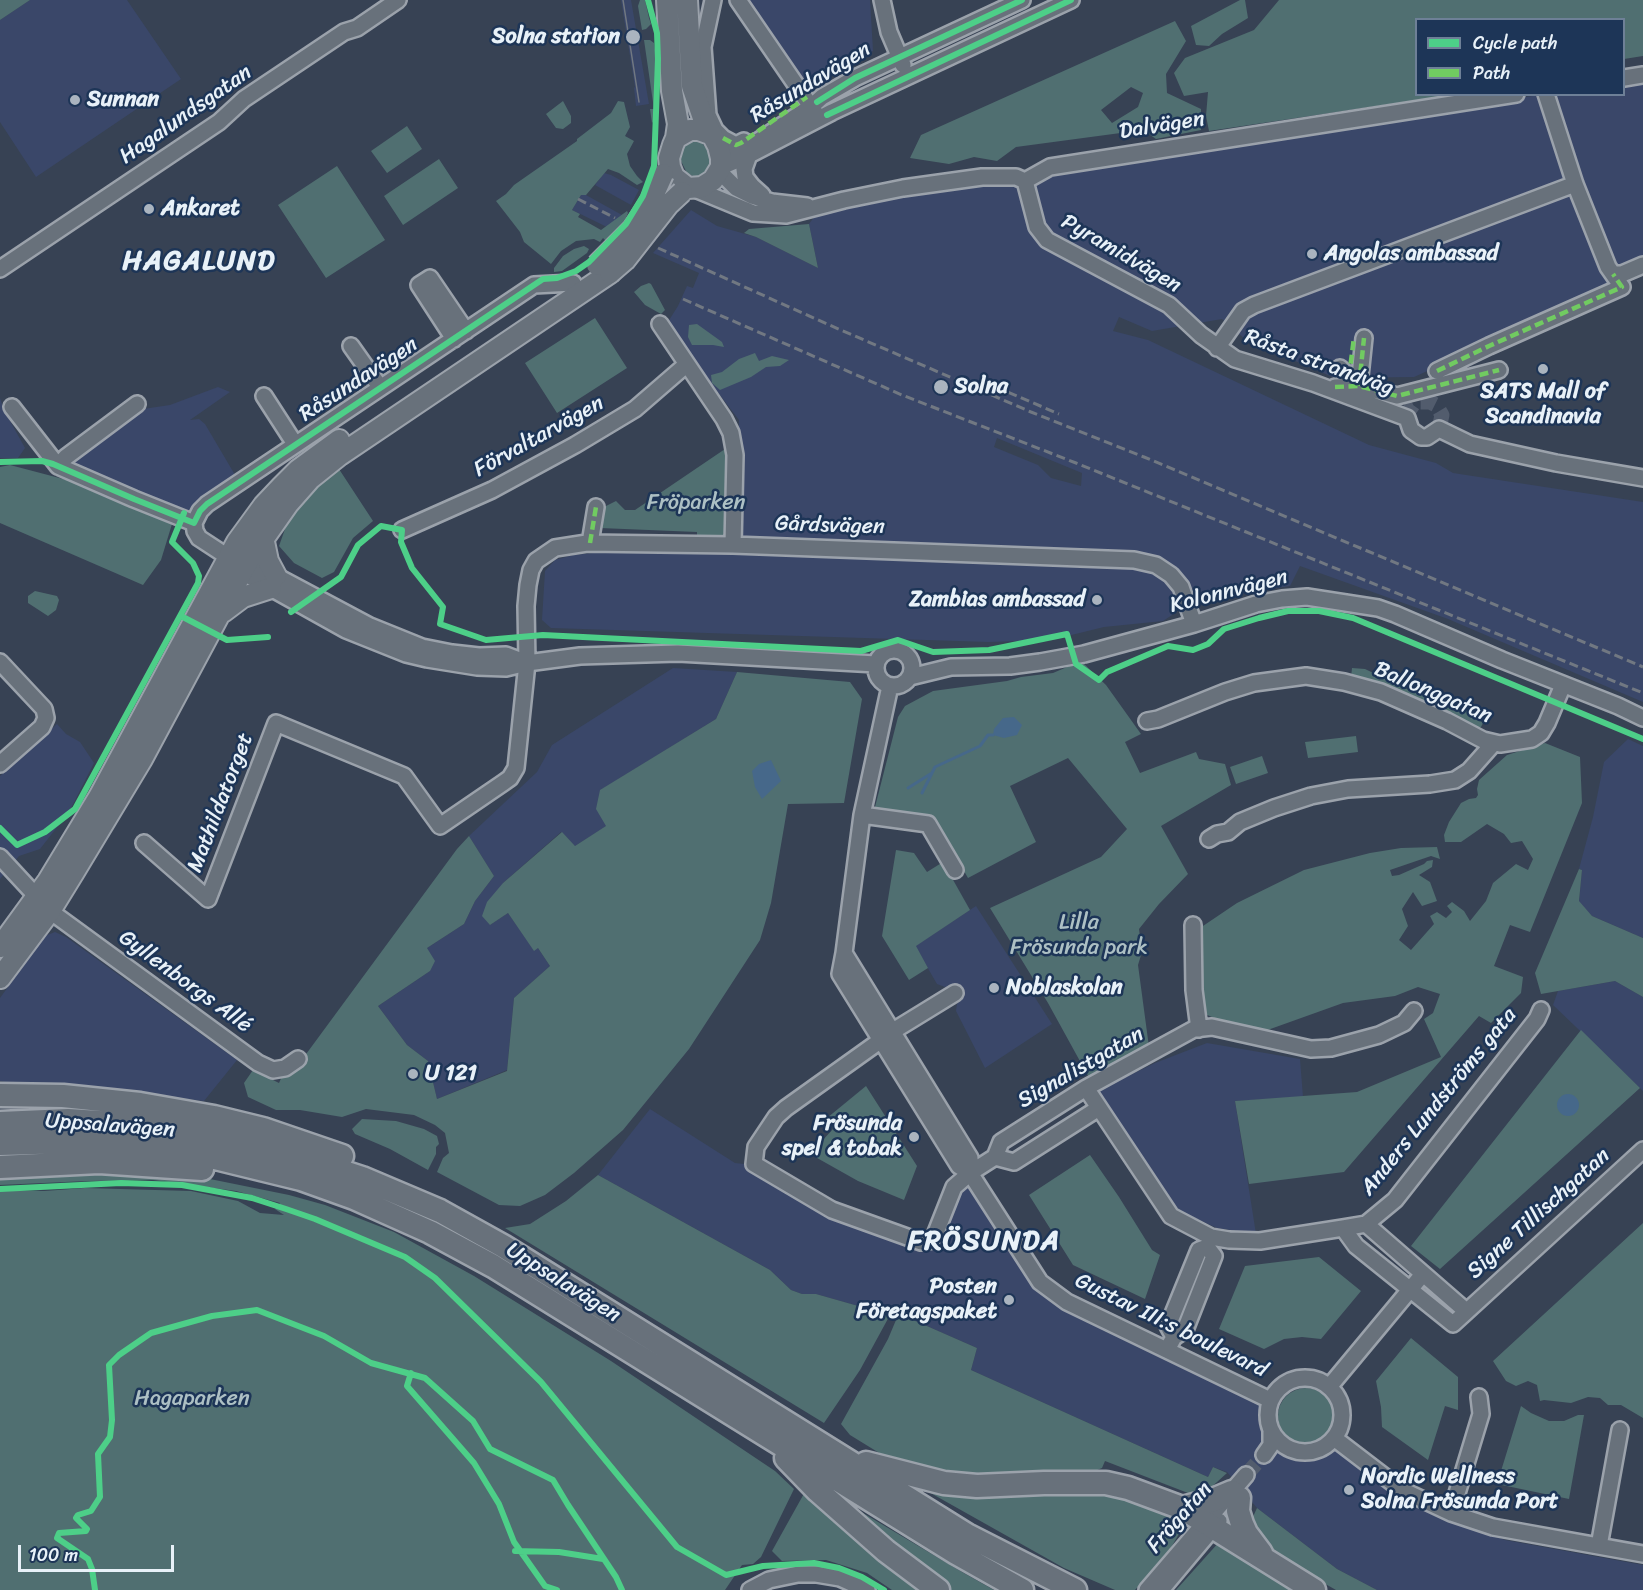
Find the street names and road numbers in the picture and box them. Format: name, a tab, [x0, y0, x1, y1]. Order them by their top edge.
street label: Råsundavägen	[746, 37, 876, 129]
street label: Hagalundsgatan	[115, 60, 257, 170]
street label: Dalvägen	[1117, 106, 1207, 146]
street label: Pyramidvägen	[1056, 209, 1186, 299]
street label: Råsta strandväg	[1241, 324, 1397, 402]
street label: Råsundavägen	[295, 332, 423, 428]
street label: Förvaltarvägen	[470, 390, 608, 484]
street label: Gårdsvägen	[775, 511, 885, 541]
street label: Kolonnvägen	[1167, 565, 1291, 619]
street label: Ballonggatan	[1370, 656, 1496, 730]
street label: Mathildatorget	[182, 730, 260, 876]
street label: Gyllenborgs Allé	[113, 925, 257, 1039]
street label: Anders Lundströms gata	[1355, 1003, 1523, 1201]
street label: Signalistgatan	[1013, 1021, 1149, 1115]
street label: Uppsalavägen	[44, 1108, 176, 1144]
street label: Signe Tillischgatan	[1462, 1143, 1616, 1285]
street label: Uppsalavägen	[501, 1237, 625, 1329]
street label: Gustav III:s boulevard	[1070, 1268, 1272, 1384]
street label: Frögatan	[1142, 1477, 1218, 1559]

